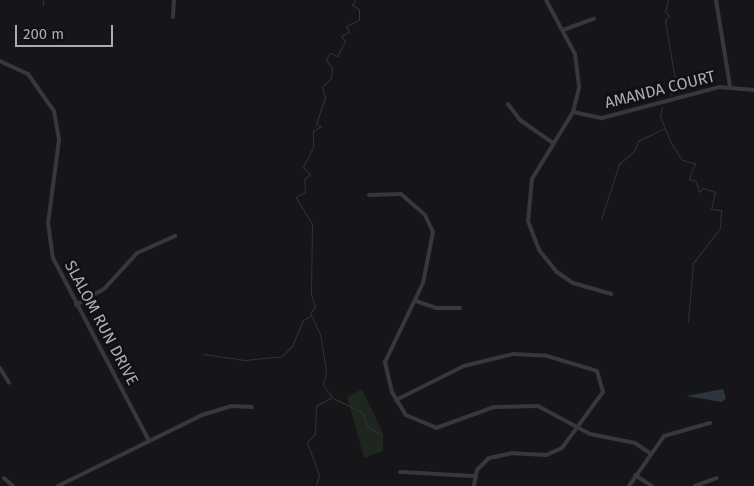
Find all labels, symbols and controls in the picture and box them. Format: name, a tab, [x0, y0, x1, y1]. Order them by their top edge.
scale bar	[18, 15, 115, 47]
text: 200 m	[23, 25, 64, 43]
street label: AMANDA COURT	[603, 67, 717, 113]
street label: SLALOM RUN DRIVE	[60, 257, 142, 389]

